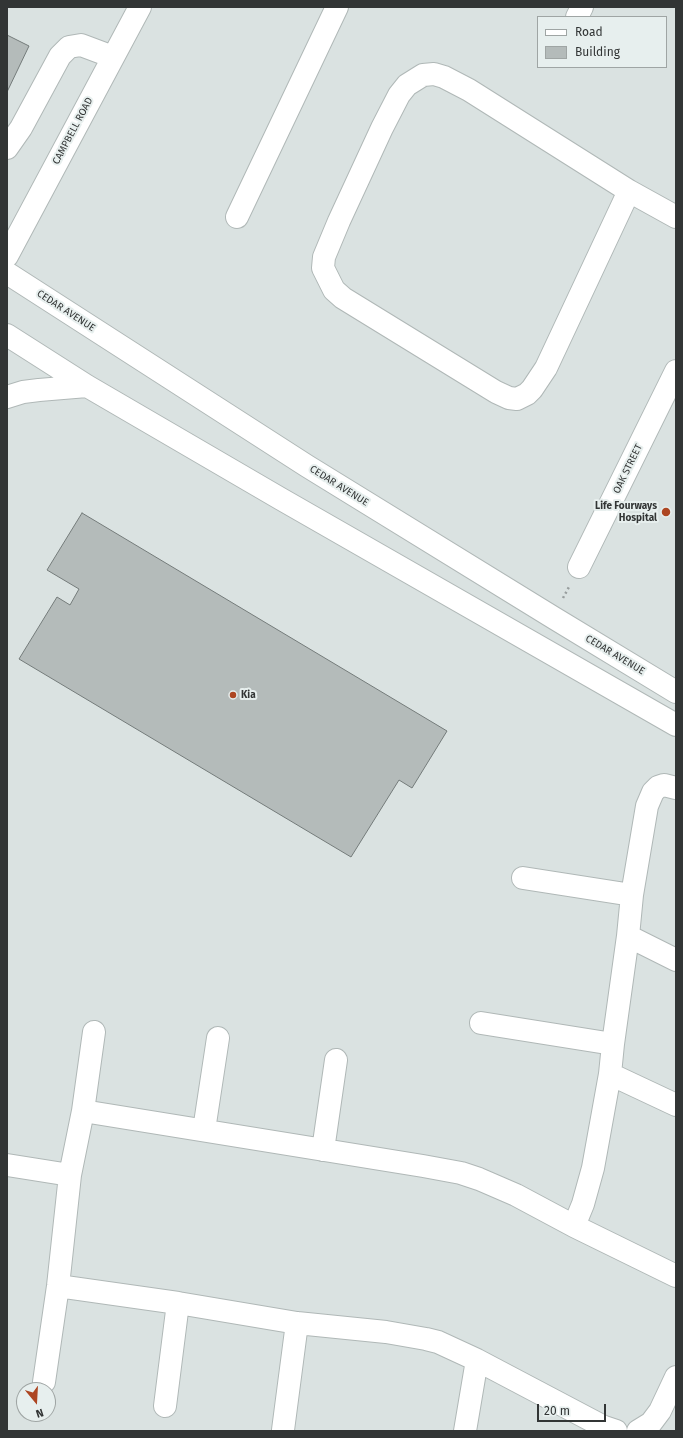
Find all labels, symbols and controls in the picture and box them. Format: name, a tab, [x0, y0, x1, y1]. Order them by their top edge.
legend	[537, 16, 667, 68]
text: Road	[575, 25, 603, 39]
text: Building	[575, 45, 620, 59]
street label: CAMPBELL ROAD	[50, 96, 96, 166]
street label: CEDAR AVENUE	[35, 288, 97, 334]
street label: OAK STREET	[611, 442, 645, 496]
street label: CEDAR AVENUE	[307, 463, 371, 509]
place label: Life Fourways Hospital	[595, 500, 657, 524]
marker: Life Fourways Hospital	[660, 506, 672, 518]
street label: CEDAR AVENUE	[583, 633, 647, 677]
place label: Kia	[241, 689, 256, 701]
marker: Kia	[228, 690, 238, 700]
north arrow	[16, 1382, 56, 1422]
scale bar	[539, 1396, 608, 1422]
text: 20 m	[544, 1404, 570, 1418]
text: N	[34, 1406, 45, 1420]

